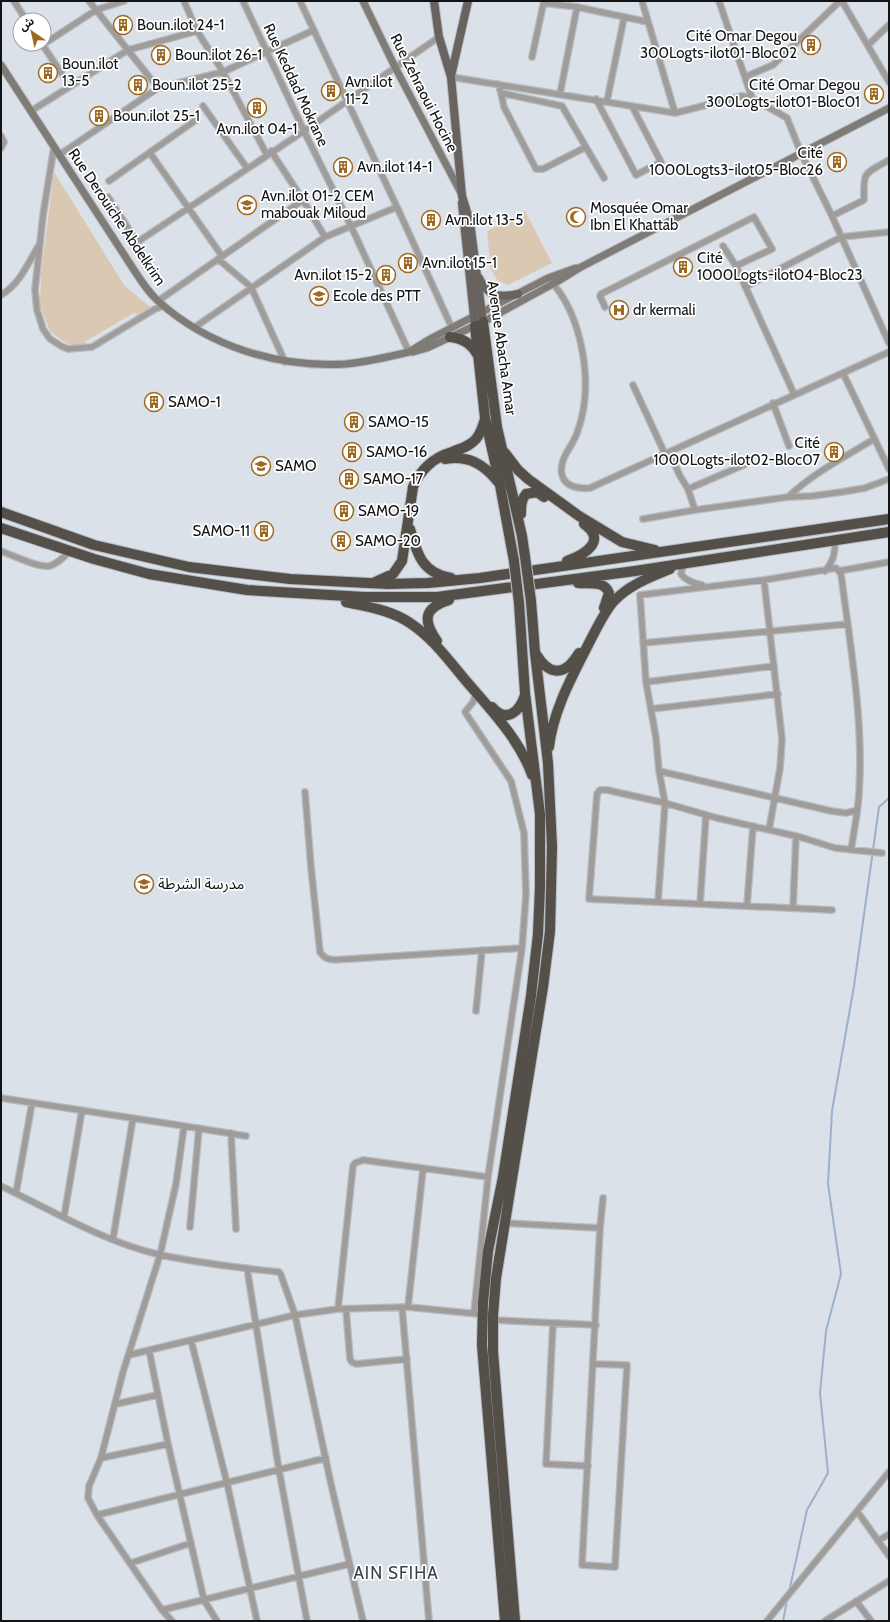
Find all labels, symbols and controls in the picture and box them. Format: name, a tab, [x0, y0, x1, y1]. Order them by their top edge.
north arrow	[12, 12, 52, 52]
text: ش	[16, 14, 37, 34]
building icon: Boun.ilot 24-1	[112, 14, 134, 36]
place label: Boun.ilot 24-1	[137, 16, 224, 34]
street label: Rue Keddad Mokrane	[260, 21, 333, 150]
place label: Cité Omar Degou 300Logts-ilot01-Bloc02	[640, 27, 797, 62]
street label: Rue Zehraoui Hocine	[386, 31, 462, 156]
building icon: Cité Omar Degou 300Logts-ilot01-Bloc02	[800, 34, 822, 56]
building icon: Boun.ilot 26-1	[150, 44, 172, 66]
place label: Boun.ilot 26-1	[175, 46, 262, 64]
place label: Boun.ilot 13-5	[62, 55, 118, 90]
building icon: Boun.ilot 13-5	[37, 62, 59, 84]
place label: Avn.ilot 11-2	[345, 73, 392, 108]
building icon: Boun.ilot 25-2	[127, 74, 149, 96]
place label: Boun.ilot 25-2	[152, 76, 242, 94]
place label: Cité Omar Degou 300Logts-ilot01-Bloc01	[706, 76, 860, 111]
building icon: Avn.ilot 11-2	[320, 80, 342, 102]
building icon: Cité Omar Degou 300Logts-ilot01-Bloc01	[863, 83, 885, 105]
building icon: Avn.ilot 04-1	[246, 97, 268, 119]
building icon: Boun.ilot 25-1	[88, 105, 110, 127]
place label: Boun.ilot 25-1	[113, 107, 200, 125]
place label: Avn.ilot 04-1	[217, 120, 297, 138]
place label: Cité 1000Logts3-ilot05-Bloc26	[649, 144, 823, 179]
street label: Rue Derouiche Abdelkrim	[65, 145, 169, 289]
building icon: Cité 1000Logts3-ilot05-Bloc26	[826, 151, 848, 173]
building icon: Avn.ilot 14-1	[332, 156, 354, 178]
place label: Avn.ilot 14-1	[357, 158, 432, 176]
place label: Avn.ilot 01-2 CEM mabouak Miloud	[261, 187, 374, 222]
school or university icon: Avn.ilot 01-2 CEM mabouak Miloud	[236, 194, 258, 216]
place label: Mosquée Omar Ibn El Khattab	[590, 199, 688, 234]
mosque icon: Mosquée Omar Ibn El Khattab	[565, 206, 587, 228]
building icon: Avn.ilot 13-5	[420, 209, 442, 231]
place label: Avn.ilot 13-5	[445, 211, 523, 229]
place label: Cité 1000Logts-ilot04-Bloc23	[697, 249, 863, 284]
building icon: Avn.ilot 15-1	[397, 252, 419, 274]
place label: Avn.ilot 15-1	[422, 254, 497, 272]
building icon: Cité 1000Logts-ilot04-Bloc23	[672, 256, 694, 278]
building icon: Avn.ilot 15-2	[375, 264, 397, 286]
place label: Avn.ilot 15-2	[294, 266, 372, 284]
street label: Avenue Abacha Amar	[484, 280, 520, 417]
school or university icon: Ecole des PTT	[308, 285, 330, 307]
place label: Ecole des PTT	[333, 287, 421, 305]
hospital icon: dr kermali	[608, 299, 630, 321]
place label: dr kermali	[633, 301, 695, 319]
building icon: SAMO-1	[143, 391, 165, 413]
place label: SAMO-1	[168, 393, 221, 411]
building icon: SAMO-15	[343, 411, 365, 433]
place label: SAMO-15	[368, 413, 429, 431]
place label: Cité 1000Logts-ilot02-Bloc07	[653, 434, 820, 469]
building icon: SAMO-16	[341, 441, 363, 463]
building icon: Cité 1000Logts-ilot02-Bloc07	[823, 441, 845, 463]
place label: SAMO-16	[366, 443, 427, 461]
school or university icon: SAMO	[250, 455, 272, 477]
place label: SAMO	[275, 457, 317, 475]
building icon: SAMO-17	[338, 468, 360, 490]
place label: SAMO-17	[363, 470, 424, 488]
building icon: SAMO-19	[333, 500, 355, 522]
place label: SAMO-19	[358, 502, 419, 520]
building icon: SAMO-11	[253, 520, 275, 542]
place label: SAMO-11	[192, 522, 250, 540]
building icon: SAMO-20	[330, 530, 352, 552]
place label: SAMO-20	[355, 532, 421, 550]
school or university icon: مدرسة الشرطة	[133, 873, 155, 895]
place label: مدرسة الشرطة	[158, 875, 245, 893]
district label: AIN SFIHA	[353, 1563, 439, 1583]

